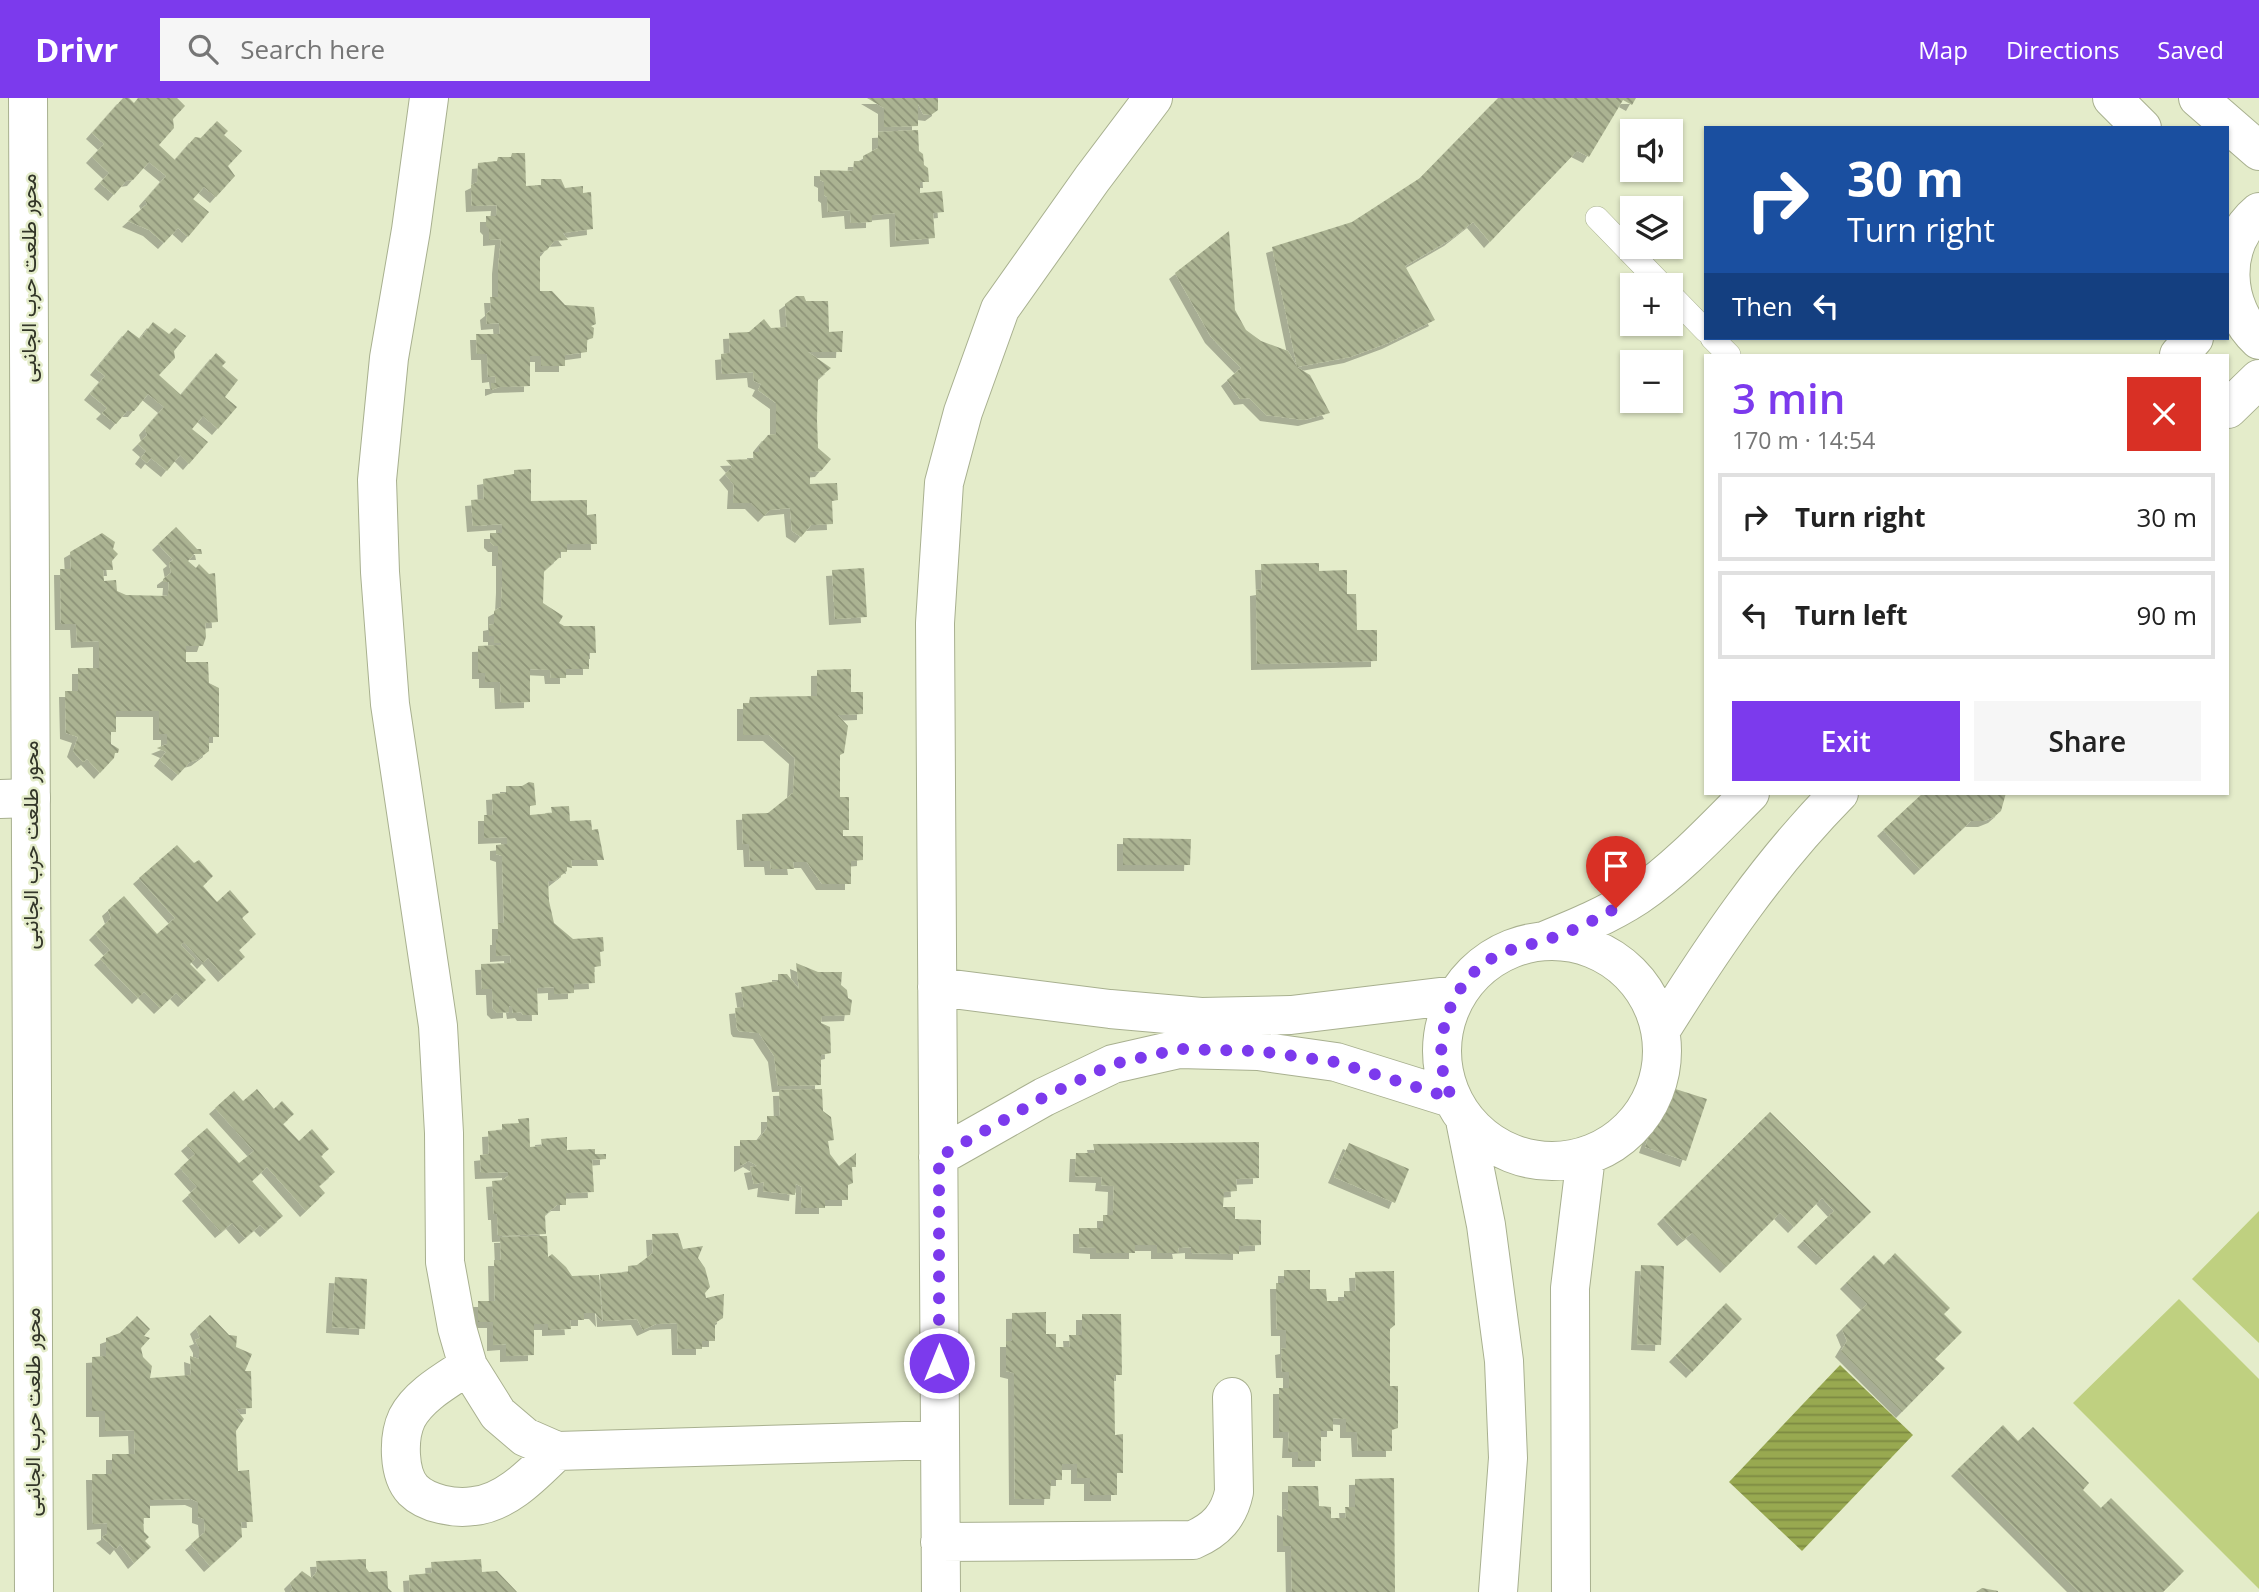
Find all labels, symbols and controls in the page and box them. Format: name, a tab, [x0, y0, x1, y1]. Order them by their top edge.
search box	[160, 18, 650, 81]
text: Drivr	[35, 27, 118, 72]
icon: search	[184, 30, 222, 68]
text: Search here	[240, 31, 385, 67]
text: Map	[1918, 33, 1968, 66]
text: Directions	[2006, 33, 2119, 66]
text: Saved	[2157, 33, 2224, 66]
map controls	[1620, 119, 1683, 413]
button: sound	[1620, 119, 1683, 182]
text: 30 m	[1847, 145, 1964, 211]
icon: right	[1732, 154, 1823, 245]
street label: محور طلعت حرب الجانبى	[14, 174, 42, 382]
button: layers	[1620, 196, 1683, 259]
text: Turn right	[1847, 208, 1995, 251]
button: +	[1620, 273, 1683, 336]
icon: left	[1807, 287, 1845, 325]
text: Then	[1732, 288, 1793, 324]
button: −	[1620, 350, 1683, 413]
text: 3 min	[1732, 369, 1845, 426]
button: close	[2127, 377, 2201, 451]
text: 170 m · 14:54	[1732, 424, 1875, 456]
icon: right	[1736, 498, 1774, 536]
text: Turn right	[1795, 499, 1926, 535]
text: 30 m	[2136, 499, 2197, 535]
icon: left	[1736, 596, 1774, 634]
text: Turn left	[1795, 597, 1907, 633]
text: 90 m	[2136, 597, 2197, 633]
button: Exit	[1732, 701, 1960, 781]
button: Share	[1974, 701, 2201, 781]
street label: محور طلعت حرب الجانبى	[16, 741, 44, 949]
pin	[1586, 836, 1646, 908]
icon: arrive	[1597, 847, 1635, 885]
street label: محور طلعت حرب الجانبى	[18, 1308, 46, 1516]
position arrow	[902, 1326, 976, 1400]

